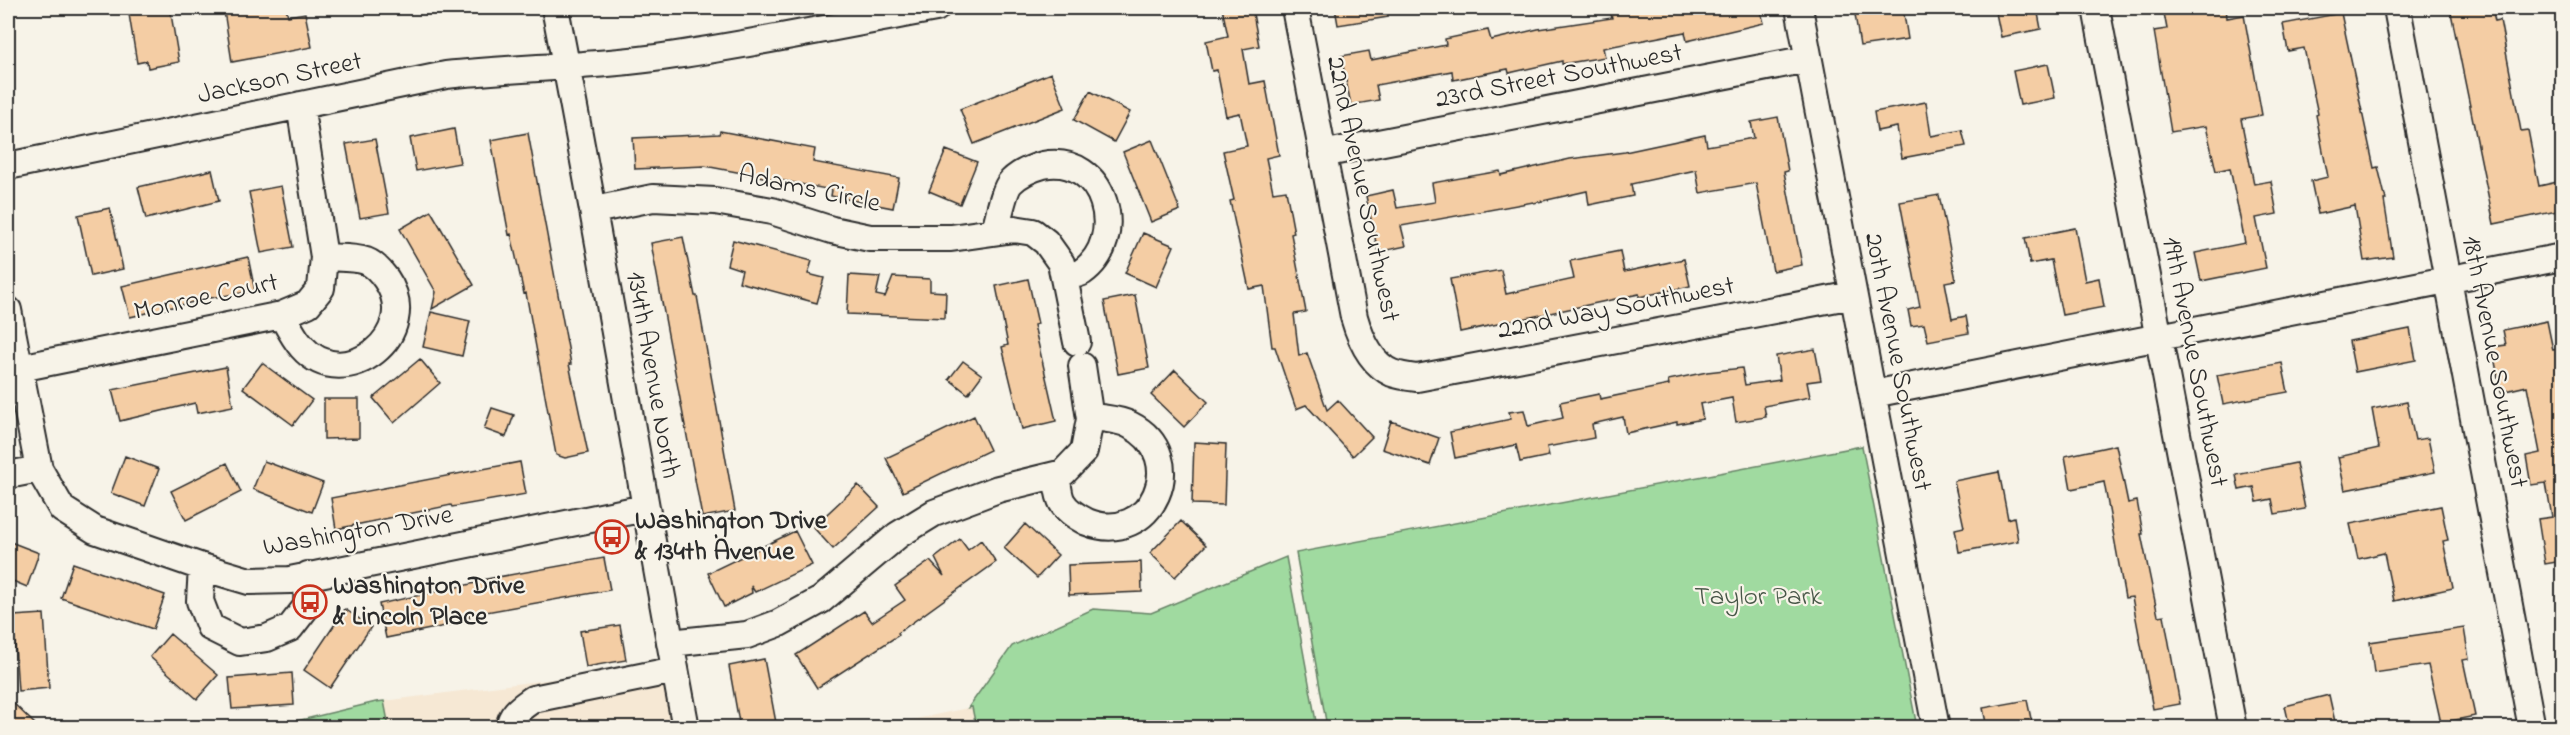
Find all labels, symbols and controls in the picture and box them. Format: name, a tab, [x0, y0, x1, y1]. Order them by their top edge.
street label: 23rd Street Southwest	[1432, 34, 1686, 120]
street label: Jackson Street	[194, 43, 366, 115]
street label: 22nd Avenue Southwest	[1315, 52, 1409, 326]
street label: Adams Circle	[734, 156, 885, 224]
street label: 20th Avenue Southwest	[1853, 229, 1941, 495]
street label: 18th Avenue Southwest	[2450, 233, 2538, 491]
street label: 19th Avenue Southwest	[2151, 234, 2237, 490]
street label: Monroe Court	[130, 264, 282, 332]
street label: 22nd Way Southwest	[1494, 267, 1738, 351]
street label: 134th Avenue North	[615, 268, 689, 482]
street label: Washington Drive	[260, 496, 457, 568]
place label: Washington Drive & 134th Avenue	[634, 502, 828, 572]
bus stop icon: Washington Drive & 134th Avenue	[594, 519, 630, 555]
place label: Washington Drive & Lincoln Place	[332, 567, 526, 637]
park label: Taylor Park	[1694, 578, 1822, 617]
bus stop icon: Washington Drive & Lincoln Place	[292, 584, 328, 620]

